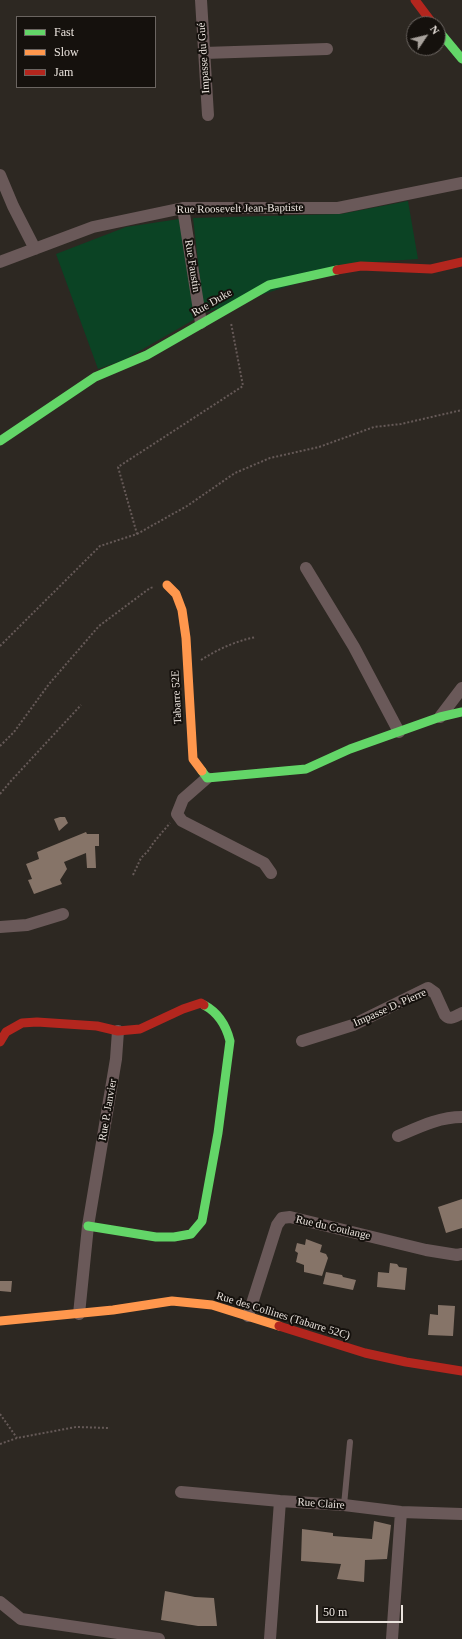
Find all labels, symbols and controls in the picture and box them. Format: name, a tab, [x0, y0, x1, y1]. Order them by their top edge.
legend	[16, 16, 156, 88]
north arrow	[406, 16, 446, 56]
street label: Impasse du Gué	[195, 22, 213, 94]
text: N	[428, 23, 442, 36]
text: Fast	[54, 25, 74, 39]
text: Slow	[54, 45, 79, 59]
text: Jam	[54, 65, 73, 79]
street label: Rue Roosevelt Jean-Baptiste	[177, 201, 303, 217]
street label: Rue Faustin	[181, 239, 203, 293]
street label: Rue Duke	[190, 286, 234, 320]
street label: Tabarre 52E	[169, 670, 185, 724]
street label: Impasse D. Pierre	[351, 986, 429, 1030]
street label: Rue P. Janvier	[96, 1078, 120, 1142]
street label: Rue du Coulange	[294, 1213, 372, 1243]
street label: Rue des Collines (Tabarre 52C)	[215, 1289, 351, 1343]
street label: Rue Claire	[297, 1496, 345, 1512]
scale bar	[318, 1597, 405, 1623]
text: 50 m	[323, 1605, 347, 1619]

